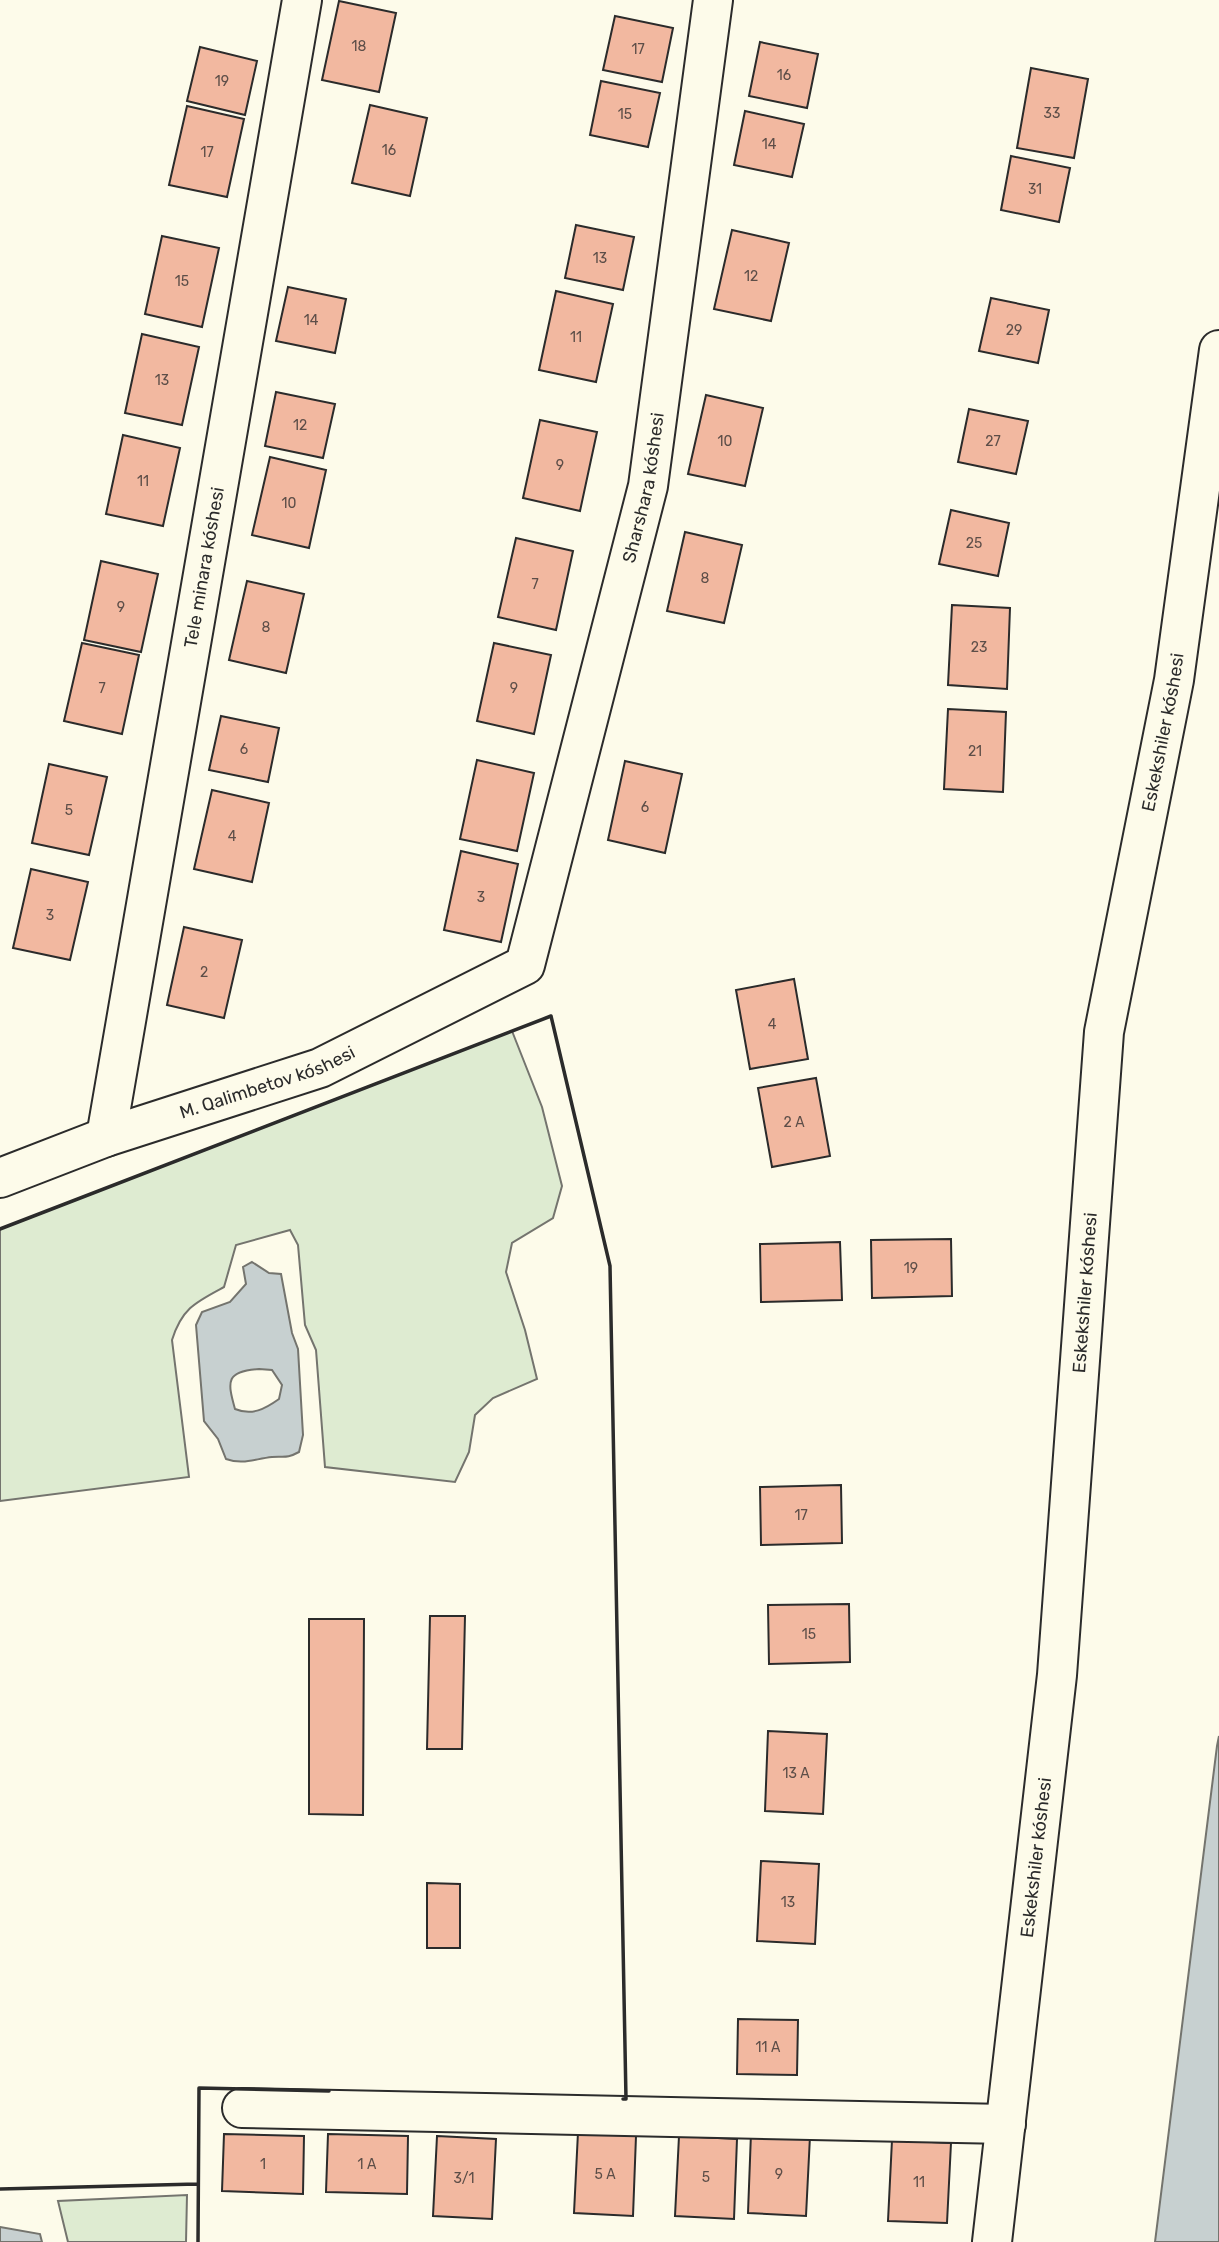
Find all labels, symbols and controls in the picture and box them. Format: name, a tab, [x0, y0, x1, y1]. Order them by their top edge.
house number: 18	[352, 38, 367, 55]
house number: 17	[631, 41, 645, 58]
house number: 16	[777, 67, 791, 84]
house number: 19	[215, 73, 229, 90]
house number: 33	[1044, 105, 1060, 122]
house number: 15	[618, 106, 632, 123]
house number: 14	[762, 136, 777, 153]
house number: 16	[382, 142, 396, 159]
house number: 17	[200, 144, 214, 161]
house number: 31	[1028, 181, 1042, 198]
house number: 13	[593, 250, 607, 267]
house number: 12	[744, 268, 758, 285]
house number: 15	[175, 273, 189, 290]
house number: 14	[304, 312, 319, 329]
house number: 29	[1006, 322, 1022, 339]
house number: 11	[570, 329, 582, 346]
house number: 13	[155, 372, 169, 389]
street label: Sharshara kóshesi	[618, 411, 669, 565]
house number: 12	[293, 417, 307, 434]
house number: 10	[718, 433, 733, 450]
house number: 27	[985, 433, 1001, 450]
house number: 9	[556, 457, 564, 474]
house number: 11	[137, 473, 149, 490]
street label: Tele minara kóshesi	[180, 485, 229, 650]
house number: 10	[282, 495, 297, 512]
house number: 25	[966, 535, 982, 552]
house number: 8	[701, 570, 710, 587]
house number: 7	[531, 576, 539, 593]
house number: 9	[117, 599, 125, 616]
house number: 8	[262, 619, 271, 636]
house number: 23	[971, 639, 987, 656]
street label: Eskekshiler kóshesi	[1137, 652, 1189, 813]
house number: 7	[98, 680, 106, 697]
house number: 9	[510, 680, 518, 697]
house number: 6	[240, 741, 248, 758]
house number: 21	[968, 743, 982, 760]
house number: 6	[641, 799, 649, 816]
house number: 5	[65, 802, 73, 819]
house number: 4	[228, 828, 237, 845]
house number: 3	[477, 889, 485, 906]
house number: 3	[46, 907, 54, 924]
house number: 2	[200, 964, 208, 981]
house number: 4	[768, 1016, 777, 1033]
street label: M. Qalimbetov kóshesi	[177, 1041, 359, 1124]
house number: 2 А	[783, 1114, 805, 1131]
street label: Eskekshiler kóshesi	[1068, 1212, 1102, 1374]
house number: 19	[904, 1260, 918, 1277]
house number: 17	[794, 1507, 808, 1524]
house number: 15	[802, 1626, 816, 1643]
house number: 13 А	[782, 1765, 810, 1782]
street label: Eskekshiler kóshesi	[1016, 1776, 1056, 1939]
house number: 13	[781, 1894, 795, 1911]
house number: 11 А	[756, 2039, 781, 2056]
house number: 1	[260, 2156, 266, 2173]
house number: 1 А	[358, 2156, 377, 2173]
house number: 5 А	[594, 2166, 616, 2183]
house number: 9	[775, 2166, 783, 2183]
house number: 5	[702, 2169, 710, 2186]
house number: 3/1	[453, 2170, 475, 2187]
house number: 11	[913, 2174, 925, 2191]

